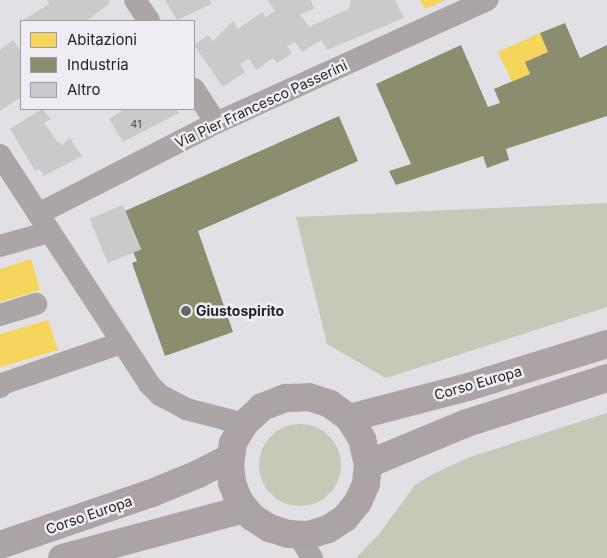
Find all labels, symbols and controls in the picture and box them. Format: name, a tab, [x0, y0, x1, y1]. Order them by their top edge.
legend	[20, 20, 195, 110]
text: Abitazioni	[67, 30, 137, 49]
text: Industria	[67, 55, 129, 74]
street label: Via Pier Francesco Passerini	[172, 57, 350, 151]
text: Altro	[67, 80, 101, 99]
house number: 41	[130, 117, 142, 131]
place label: Giustospirito	[196, 303, 284, 319]
marker: Giustospirito	[180, 305, 192, 317]
street label: Corso Europa	[432, 362, 524, 404]
street label: Corso Europa	[44, 492, 134, 538]

